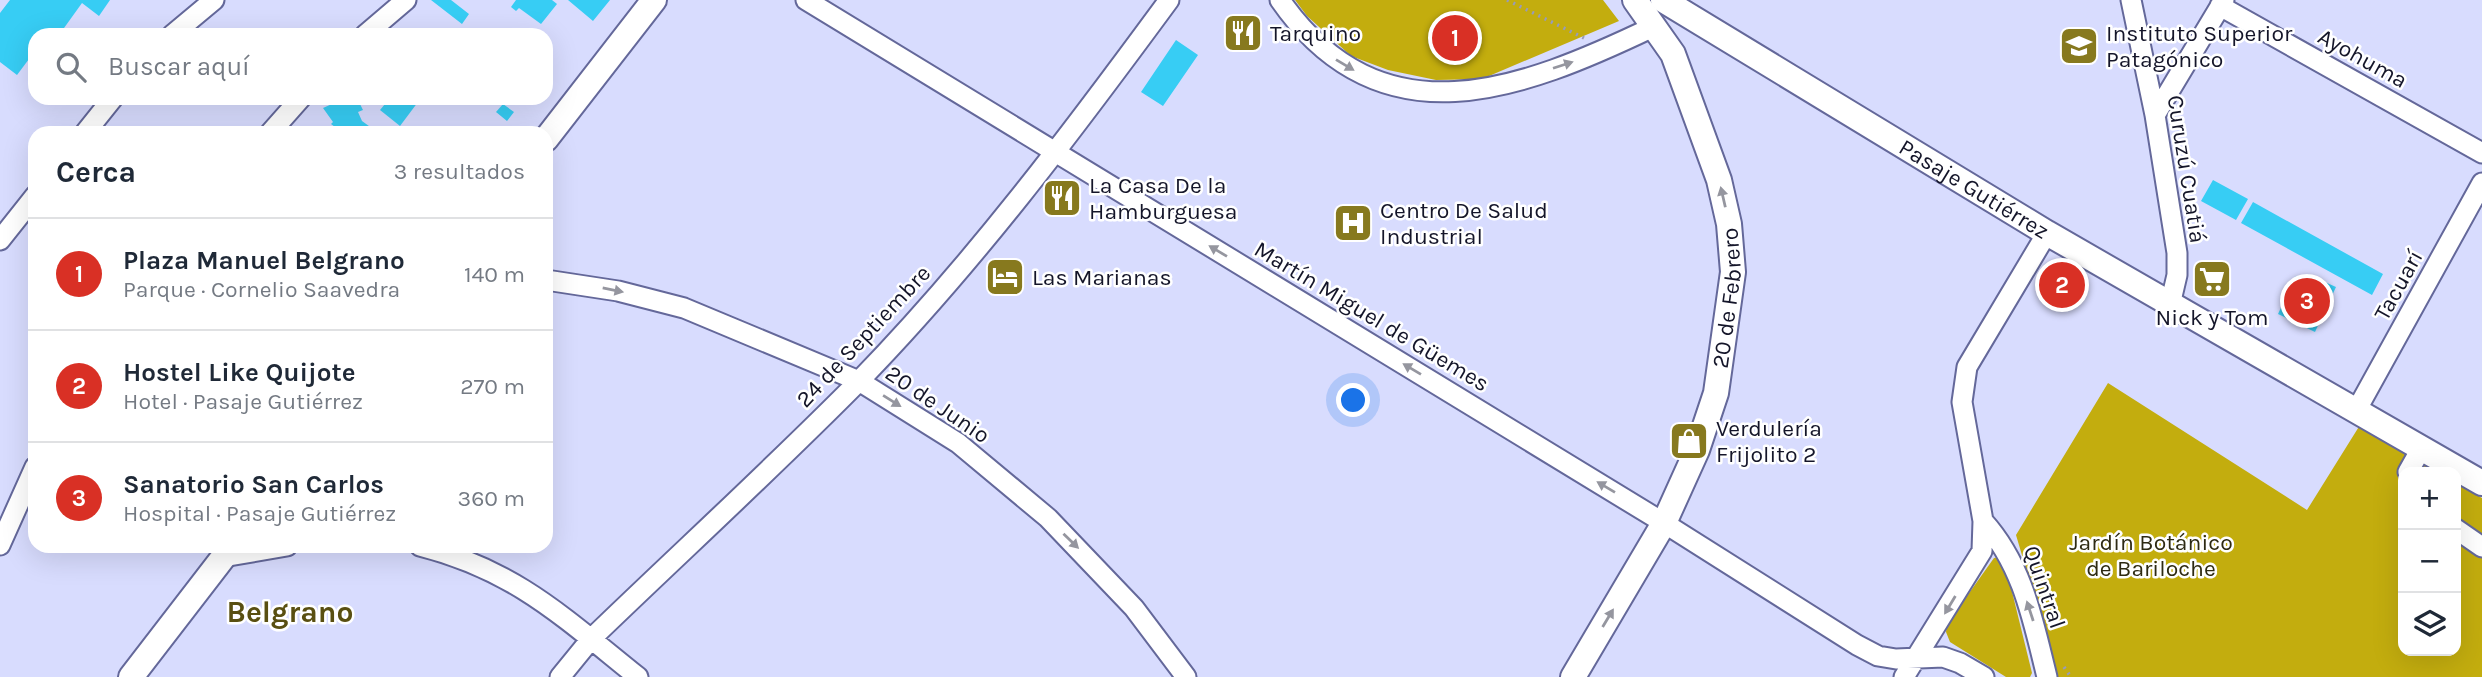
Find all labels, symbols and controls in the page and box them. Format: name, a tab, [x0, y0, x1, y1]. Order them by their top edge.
restaurant icon: Tarquino	[1222, 12, 1264, 54]
pin: 1	[1432, 12, 1478, 64]
place label: Tarquino	[1270, 20, 1361, 47]
place label: Instituto Superior Patagónico	[2106, 20, 2293, 73]
street label: Ayohuma	[2313, 23, 2412, 94]
school or university icon: Instituto Superior Patagónico	[2058, 25, 2100, 67]
search box	[28, 28, 553, 105]
icon: search	[52, 48, 90, 86]
text: Buscar aquí	[108, 51, 250, 82]
one-way arrow	[1336, 59, 1355, 72]
one-way arrow	[1553, 59, 1574, 69]
street label: Curuzú Cuatiá	[2161, 93, 2212, 245]
street label: Pasaje Gutiérrez	[1894, 134, 2054, 245]
text: Cerca	[56, 154, 136, 190]
text: 3 resultados	[394, 158, 525, 185]
place label: La Casa De la Hamburguesa	[1089, 172, 1238, 225]
restaurant icon: La Casa De la Hamburguesa	[1041, 177, 1083, 219]
one-way arrow	[1717, 186, 1728, 208]
place label: Centro De Salud Industrial	[1380, 197, 1548, 250]
hospital icon: Centro De Salud Industrial	[1332, 202, 1374, 244]
street label: 20 de Febrero	[1707, 227, 1747, 370]
street label: Martín Miguel de Güemes	[1249, 236, 1494, 397]
one-way arrow	[1208, 244, 1227, 257]
text: Plaza Manuel Belgrano	[123, 245, 405, 276]
street label: Tacuarí	[2368, 245, 2429, 325]
hotel icon: Las Marianas	[984, 256, 1026, 298]
supermarket icon: Nick y Tom	[2191, 258, 2233, 300]
pin: 2	[2039, 259, 2085, 311]
street label: 24 de Septiembre	[791, 260, 936, 413]
text: 1	[75, 261, 83, 288]
text: 140 m	[464, 261, 525, 288]
place label: Las Marianas	[1032, 264, 1172, 291]
pin: 3	[2284, 275, 2330, 327]
text: Parque · Cornelio Saavedra	[123, 276, 400, 303]
one-way arrow	[602, 285, 624, 296]
place label: Nick y Tom	[2156, 304, 2268, 331]
text: Hostel Like Quijote	[123, 357, 356, 388]
street label: 20 de Junio	[880, 360, 995, 449]
one-way arrow	[1402, 363, 1421, 375]
text: 2	[72, 373, 86, 400]
text: 270 m	[460, 373, 525, 400]
your location	[1336, 383, 1370, 417]
text: Hotel · Pasaje Gutiérrez	[123, 388, 363, 415]
one-way arrow	[882, 395, 901, 408]
place label: Verdulería Frijolito 2	[1716, 415, 1822, 468]
shop icon: Verdulería Frijolito 2	[1668, 420, 1710, 462]
map controls	[2398, 467, 2461, 656]
button: +	[2398, 467, 2461, 530]
text: Sanatorio San Carlos	[123, 469, 384, 500]
one-way arrow	[1597, 481, 1616, 494]
text: 3	[72, 485, 86, 512]
text: 360 m	[458, 485, 525, 512]
text: Hospital · Pasaje Gutiérrez	[123, 500, 396, 527]
park label: Jardín Botánico de Bariloche	[2069, 529, 2233, 582]
button: −	[2398, 530, 2461, 593]
one-way arrow	[1062, 532, 1079, 548]
street label: Quintral	[2018, 542, 2071, 632]
button: layers	[2398, 593, 2461, 656]
district label: Belgrano	[227, 594, 353, 630]
one-way arrow	[1944, 595, 1957, 615]
one-way arrow	[2024, 600, 2035, 621]
one-way arrow	[1602, 609, 1614, 628]

